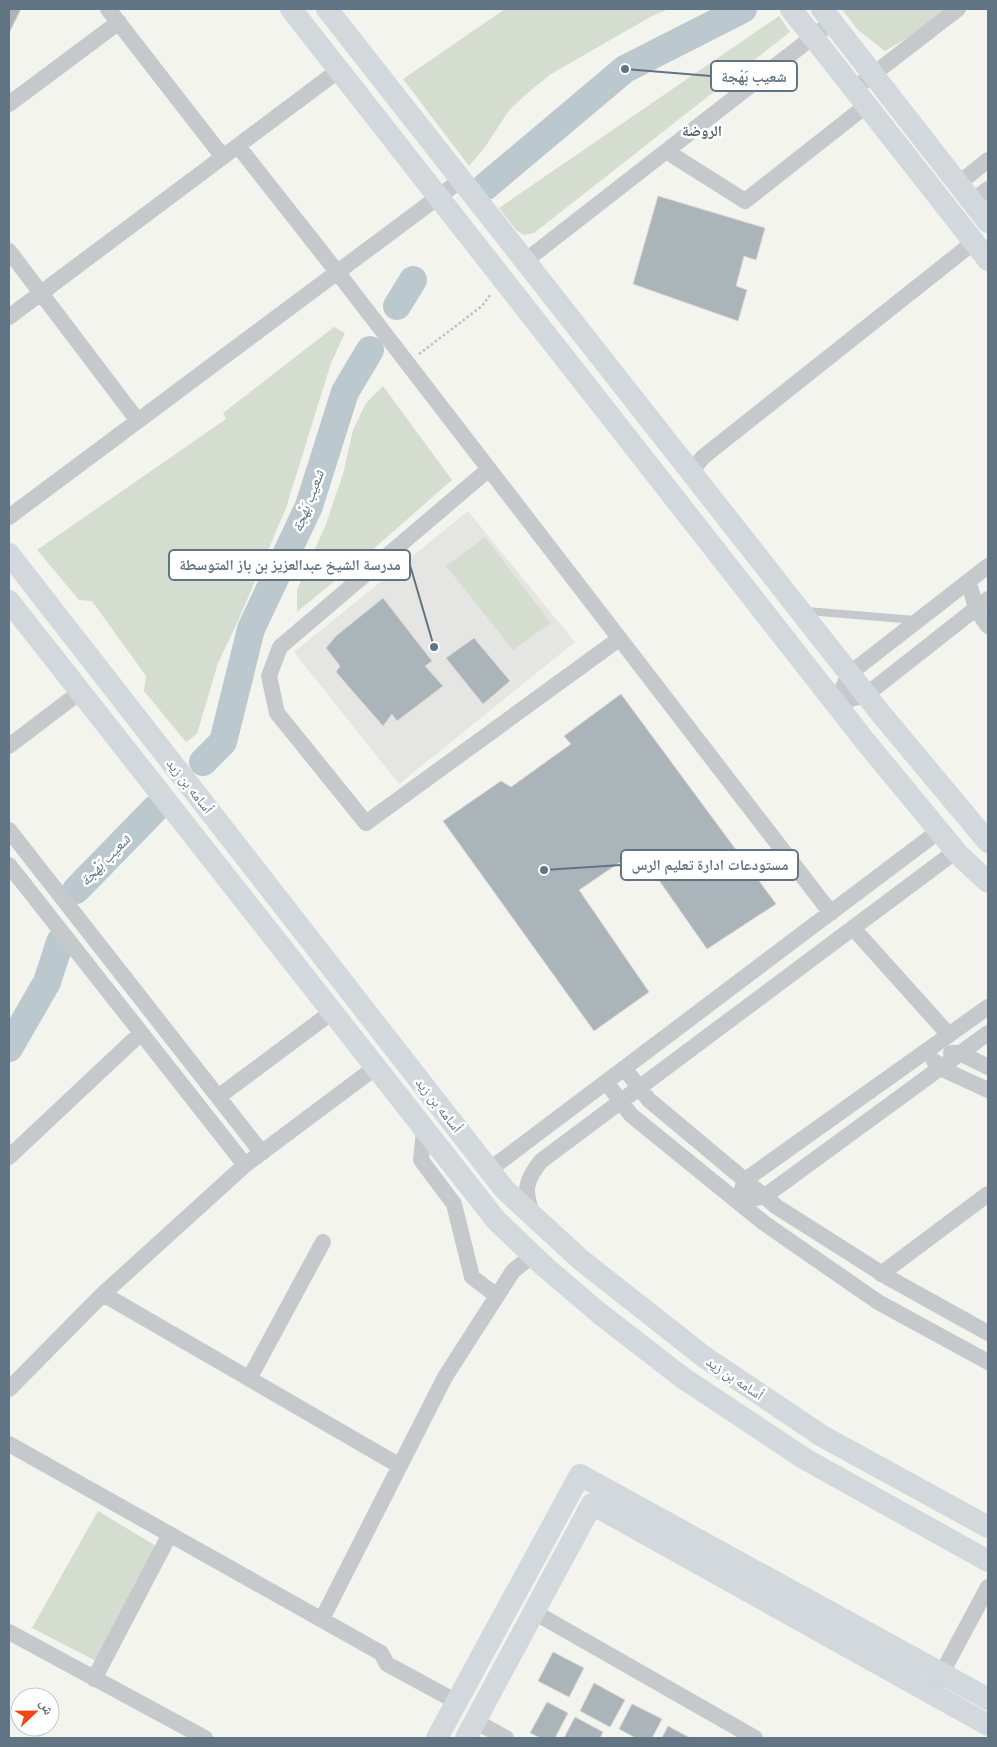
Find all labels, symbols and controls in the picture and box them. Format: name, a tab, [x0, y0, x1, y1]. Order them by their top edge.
callout: شعيب بَهْجة	[711, 61, 797, 91]
text: شعيب بَهْجة	[721, 67, 787, 87]
district label: الروضة	[682, 121, 722, 141]
water label: شعيب بَهْجة	[287, 467, 329, 535]
callout: مدرسة الشيخ عبدالعزيز بن باز المتوسطة	[169, 550, 410, 580]
text: مدرسة الشيخ عبدالعزيز بن باز المتوسطة	[179, 555, 401, 575]
street label: أسامه بن زيد	[163, 755, 217, 817]
water label: شعيب بَهْجة	[75, 829, 135, 890]
callout: مستودعات ادارة تعليم الرس	[621, 850, 798, 880]
text: مستودعات ادارة تعليم الرس	[631, 855, 789, 875]
street label: أسامه بن زيد	[412, 1074, 466, 1136]
street label: أسامه بن زيد	[703, 1352, 767, 1404]
north arrow	[10, 1687, 60, 1737]
text: ش	[36, 1697, 58, 1718]

